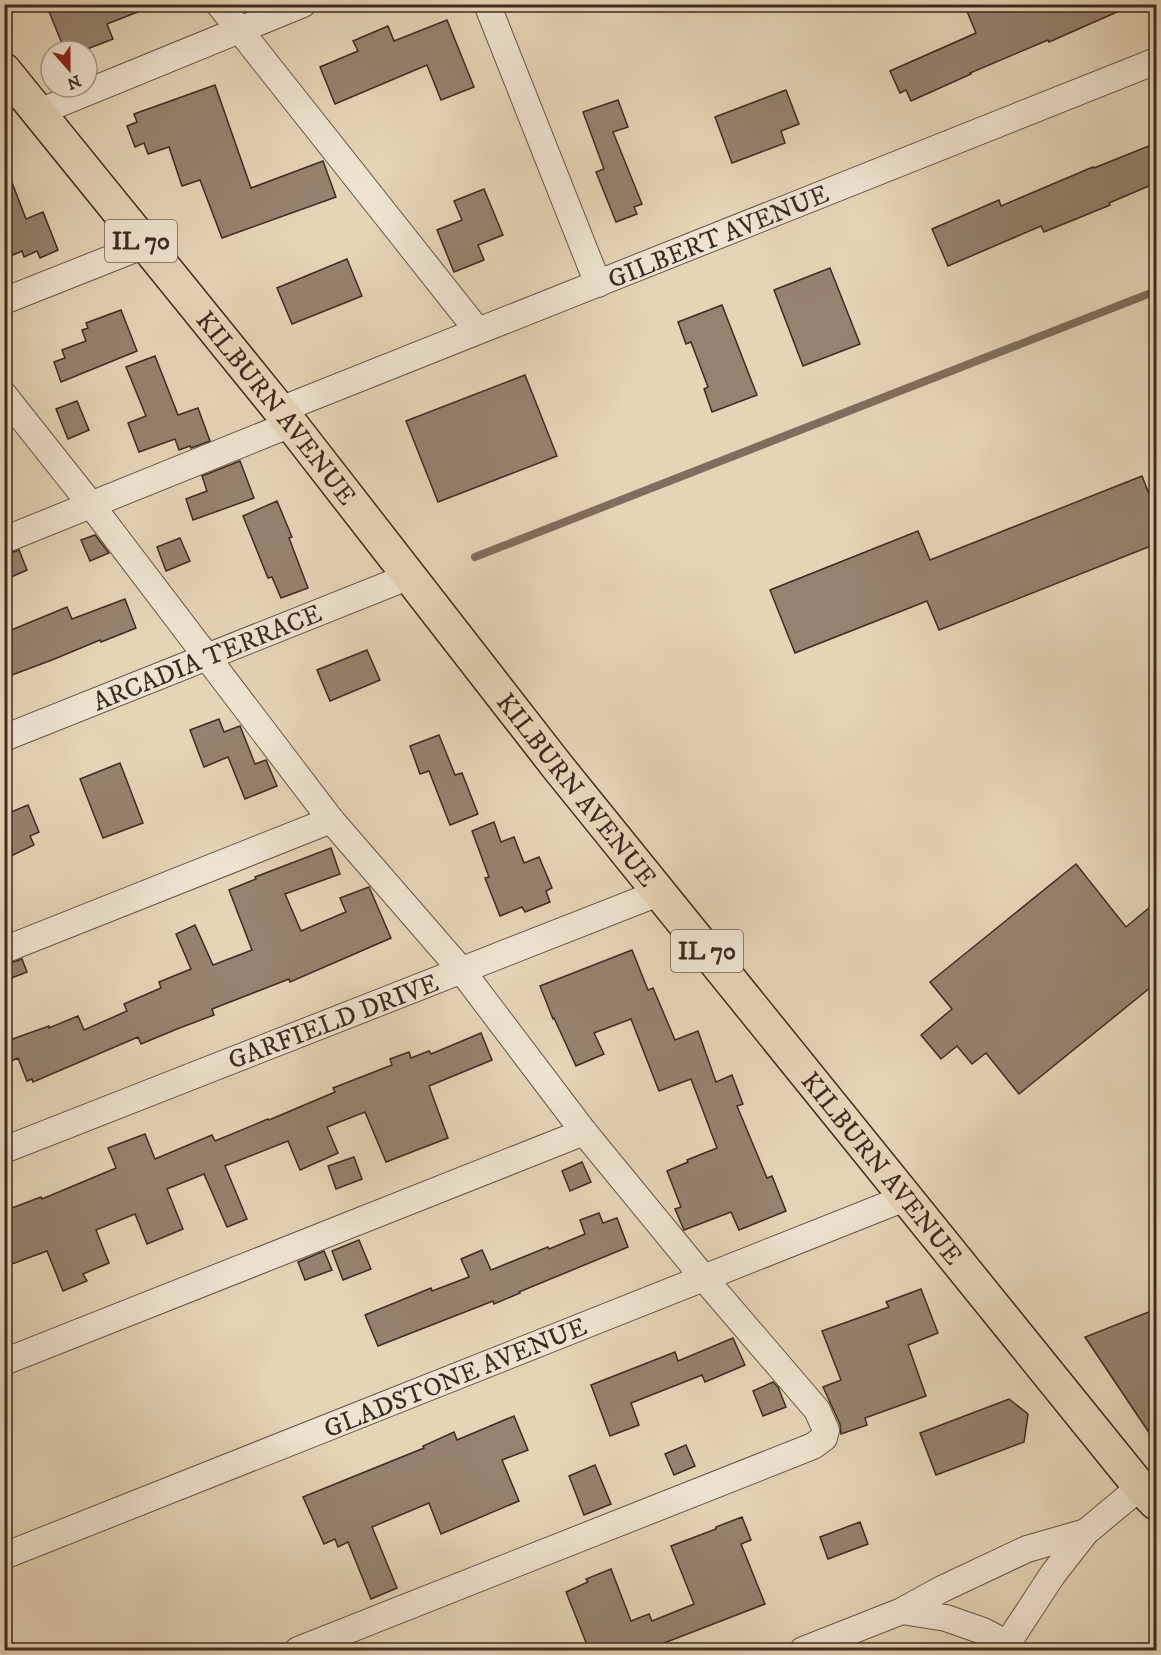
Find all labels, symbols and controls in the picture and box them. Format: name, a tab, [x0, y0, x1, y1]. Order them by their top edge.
north arrow	[39, 39, 99, 99]
text: N	[64, 70, 84, 94]
street label: GILBERT AVENUE	[603, 178, 834, 297]
road number: IL 70	[105, 220, 177, 262]
street label: KILBURN AVENUE	[188, 305, 363, 512]
street label: ARCADIA TERRACE	[88, 597, 327, 719]
street label: KILBURN AVENUE	[488, 687, 663, 894]
road number: IL 70	[671, 930, 743, 972]
street label: GARFIELD DRIVE	[224, 967, 443, 1078]
street label: KILBURN AVENUE	[793, 1066, 969, 1272]
street label: GLADSTONE AVENUE	[319, 1311, 592, 1446]

